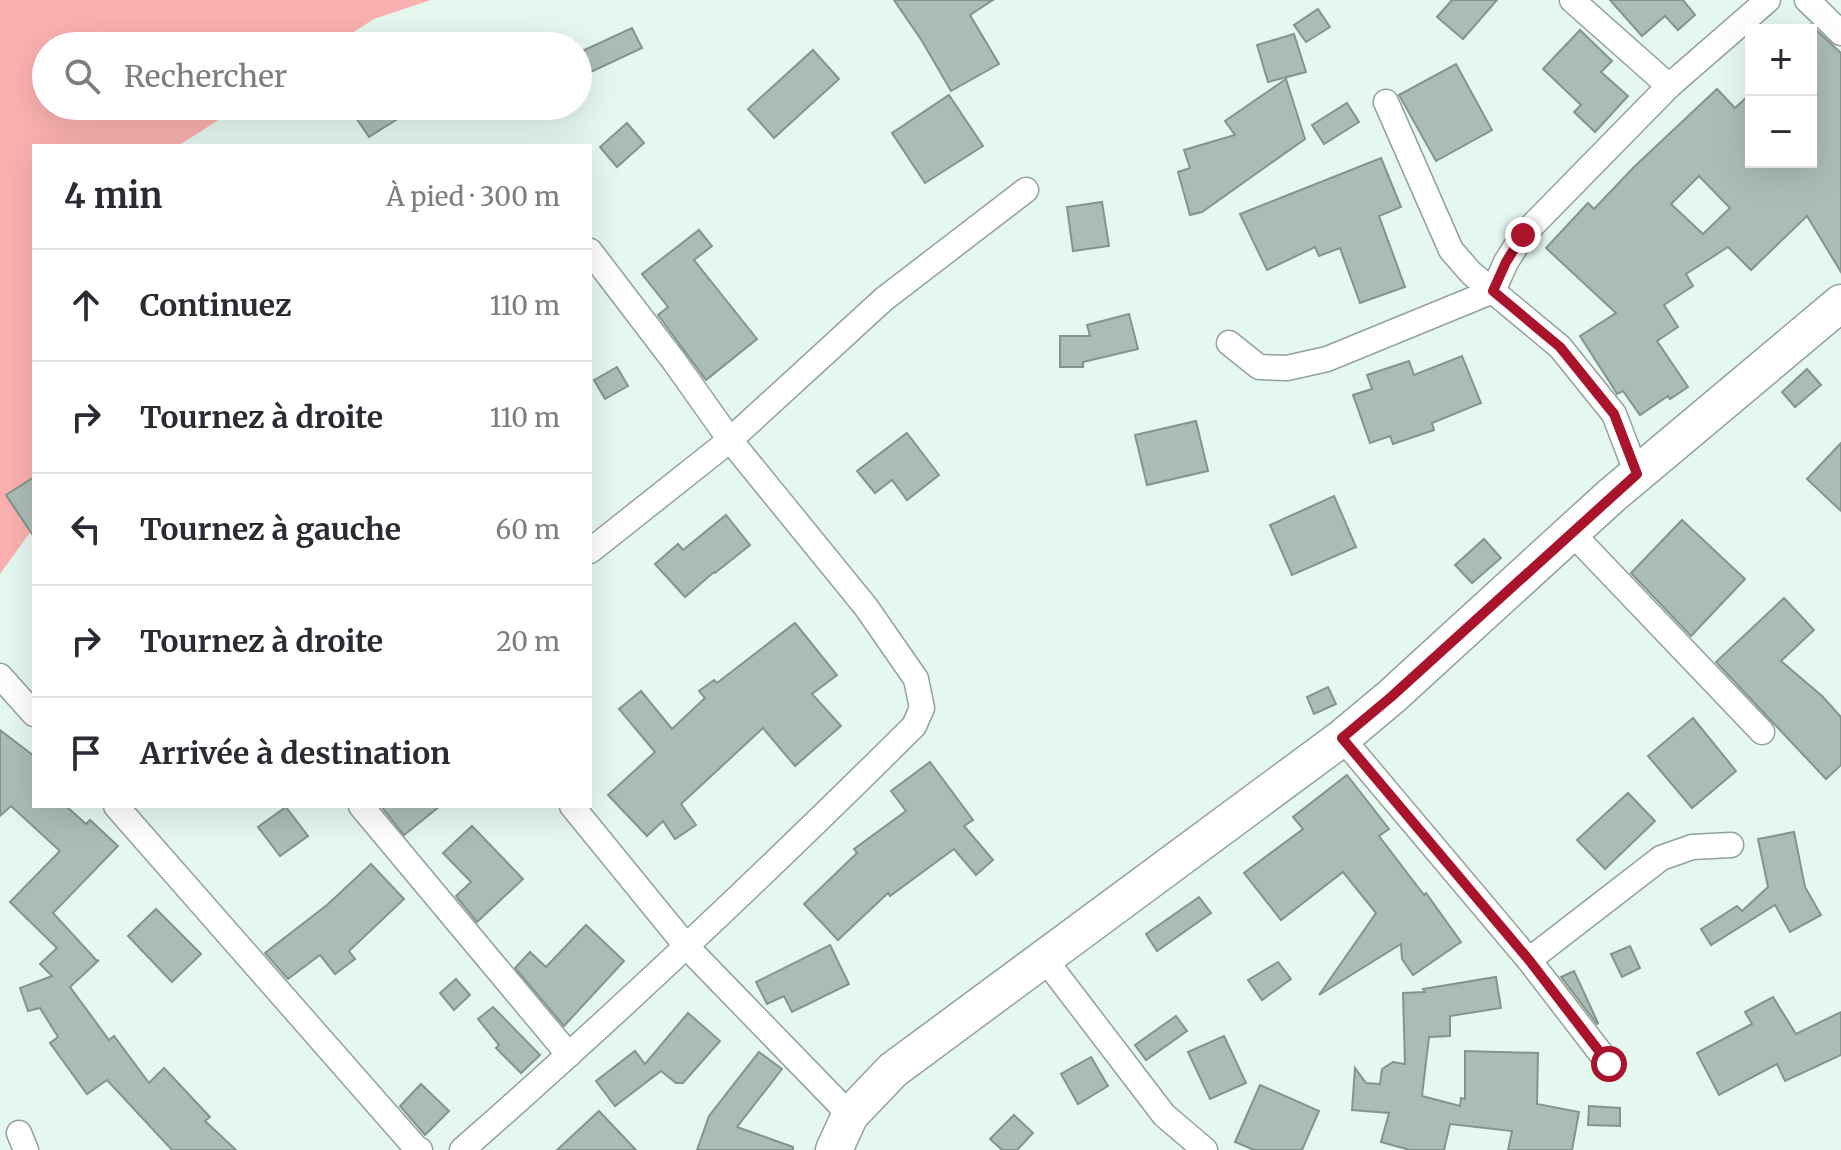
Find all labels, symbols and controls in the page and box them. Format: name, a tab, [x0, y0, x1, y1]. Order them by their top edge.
map controls	[1745, 24, 1817, 168]
button: +	[1745, 24, 1817, 96]
search box	[32, 32, 592, 120]
icon: search	[60, 54, 104, 98]
text: Rechercher	[124, 57, 287, 95]
button: −	[1745, 96, 1817, 168]
text: 4 min	[64, 175, 162, 217]
text: À pied · 300 m	[386, 180, 560, 213]
route end	[1505, 217, 1541, 253]
icon: ahead	[64, 283, 108, 327]
text: Continuez	[140, 286, 291, 324]
text: 110 m	[490, 289, 560, 322]
icon: right	[64, 395, 108, 439]
text: Tournez à droite	[140, 398, 383, 436]
text: 110 m	[490, 401, 560, 434]
icon: left	[64, 507, 108, 551]
text: Tournez à gauche	[140, 510, 401, 548]
text: 60 m	[496, 513, 560, 546]
icon: right	[64, 619, 108, 663]
text: Tournez à droite	[140, 622, 383, 660]
text: 20 m	[496, 625, 560, 658]
icon: arrive	[64, 731, 108, 775]
text: Arrivée à destination	[140, 734, 450, 772]
route start	[1591, 1046, 1627, 1082]

